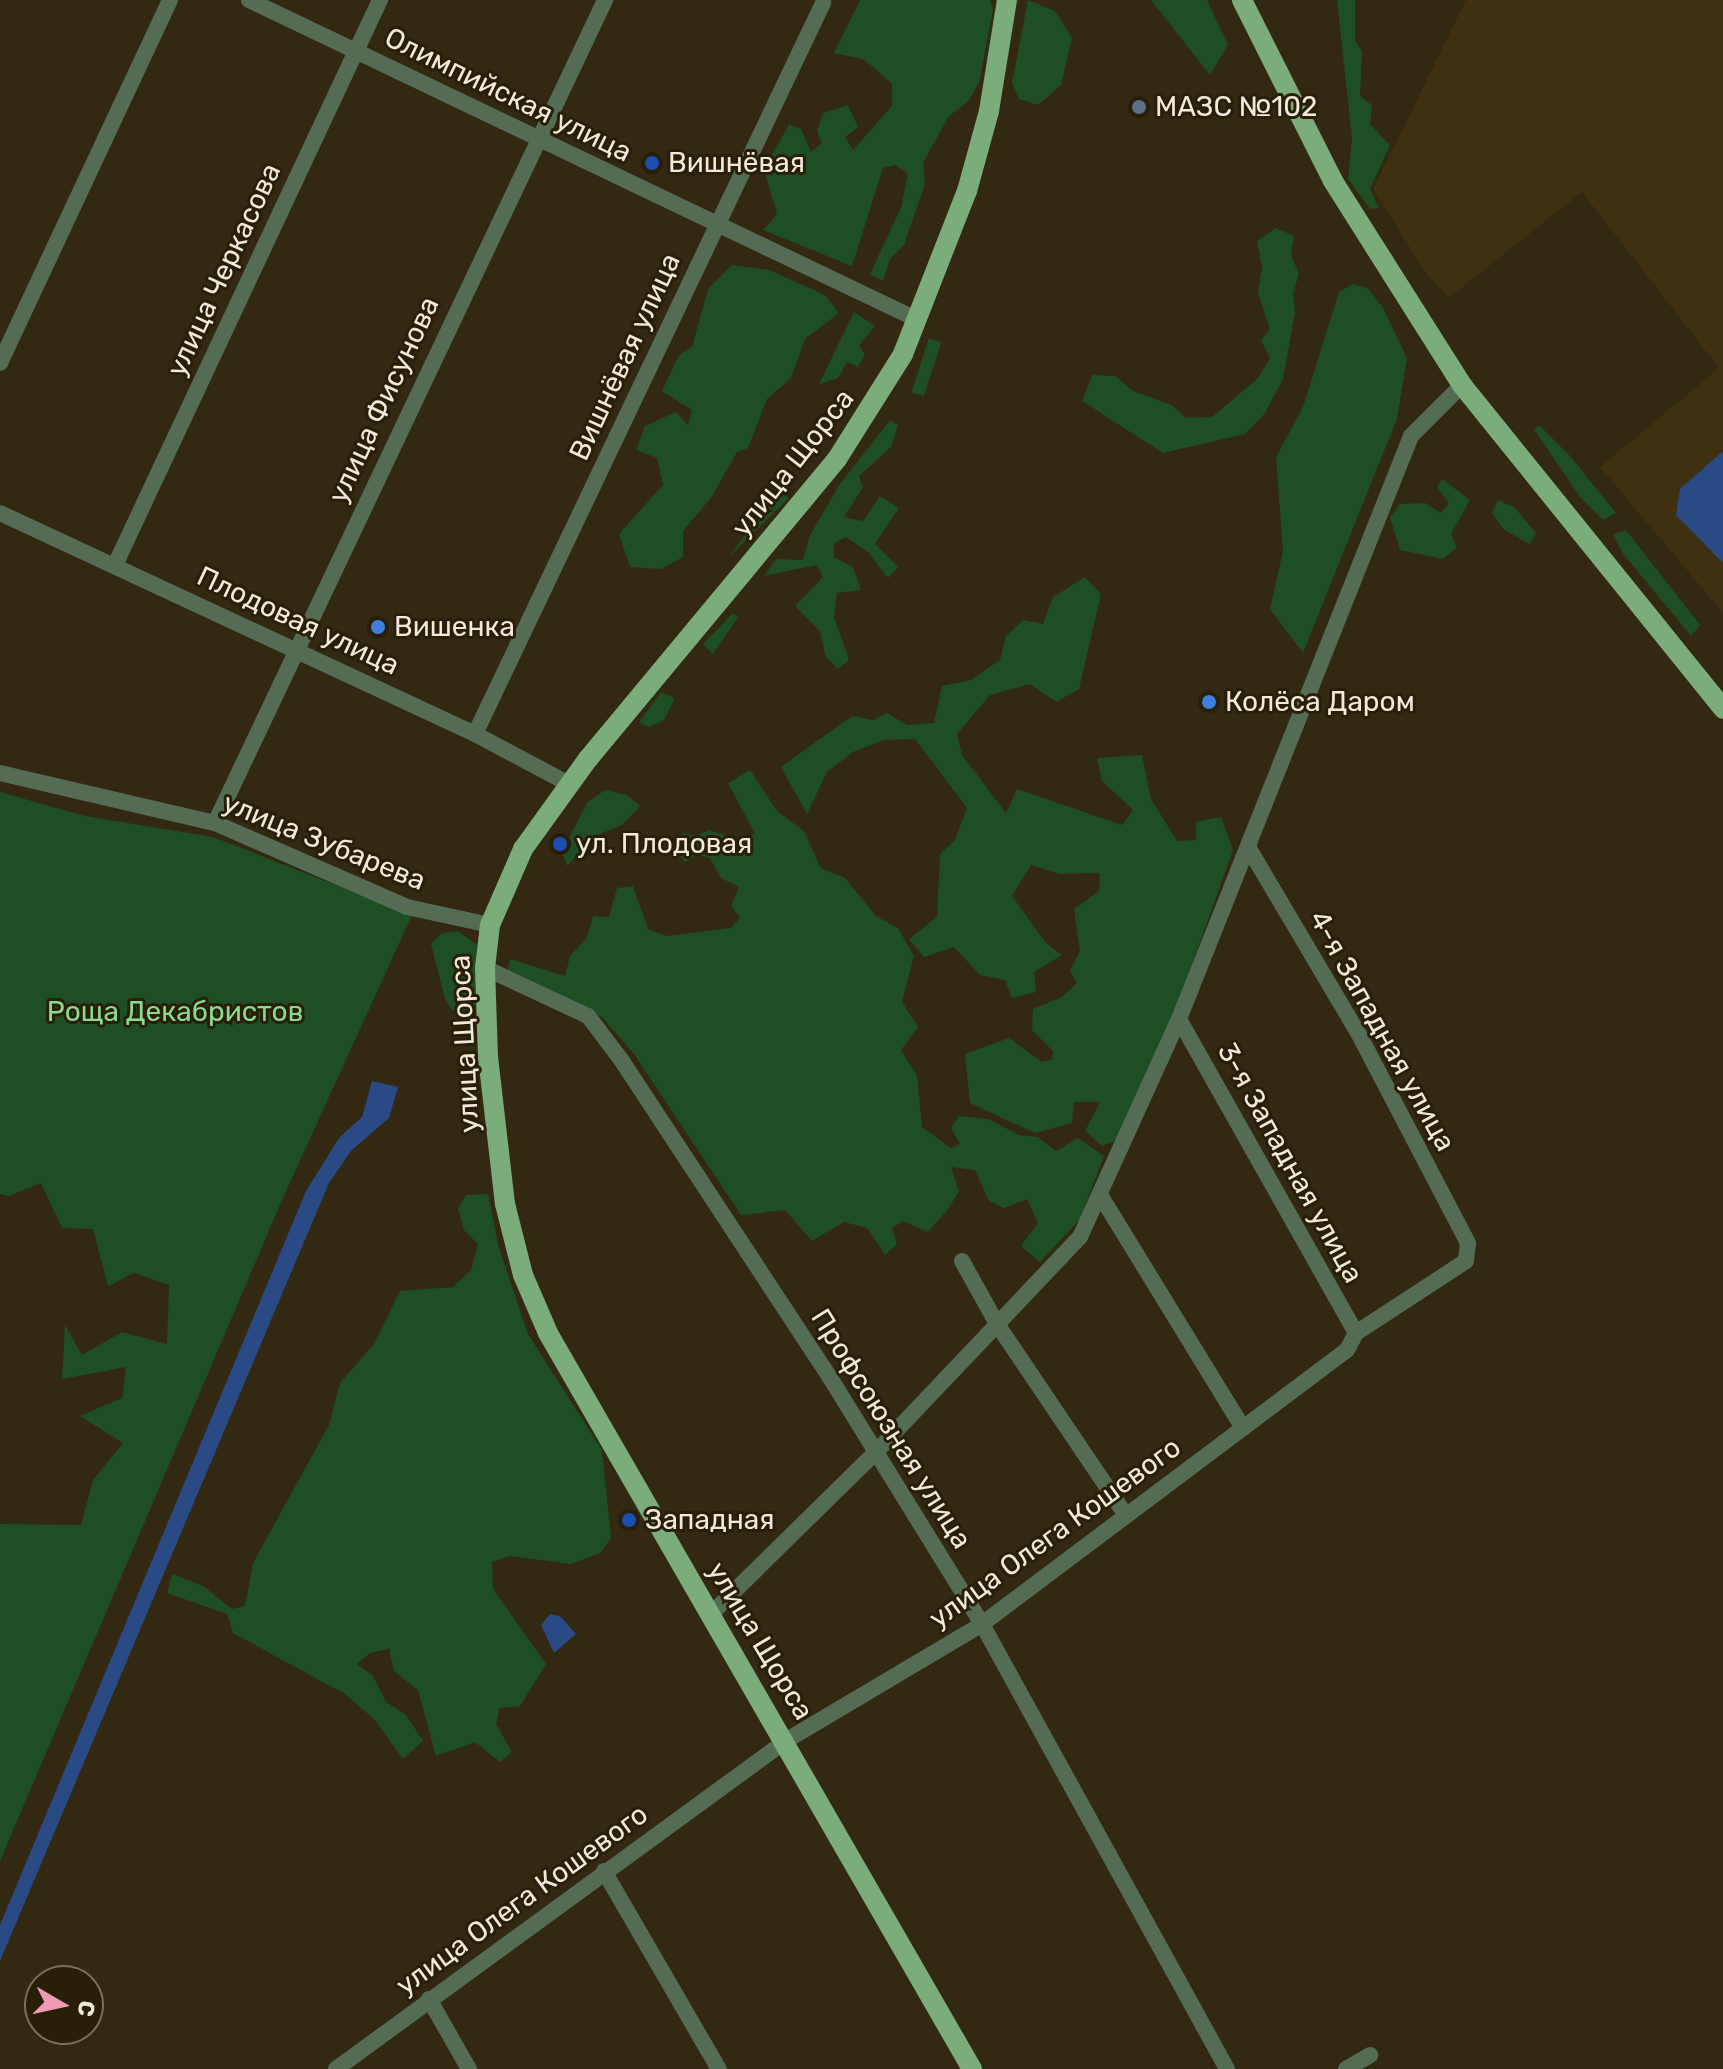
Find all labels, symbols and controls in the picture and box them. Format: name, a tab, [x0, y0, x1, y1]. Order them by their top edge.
street label: Олимпийская улица	[379, 21, 637, 169]
place label: МАЗС №102	[1155, 90, 1317, 124]
marker: МАЗС №102	[1130, 98, 1148, 116]
place label: Вишнёвая	[668, 146, 805, 180]
marker: Вишнёвая	[643, 154, 661, 172]
street label: улица Черкасова	[160, 158, 288, 382]
street label: Вишнёвая улица	[562, 248, 688, 466]
street label: улица Фисунова	[322, 292, 446, 508]
street label: улица Щорса	[725, 382, 861, 544]
street label: Плодовая улица	[192, 559, 404, 683]
place label: Вишенка	[394, 610, 515, 644]
marker: Вишенка	[369, 618, 387, 636]
place label: Колёса Даром	[1225, 685, 1415, 719]
marker: Колёса Даром	[1200, 693, 1218, 711]
street label: улица Зубарева	[218, 786, 430, 898]
place label: ул. Плодовая	[576, 827, 752, 861]
marker: ул. Плодовая	[551, 835, 569, 853]
street label: 4-я Западная улица	[1302, 905, 1462, 1157]
street label: улица Щорса	[444, 954, 486, 1134]
park label: Роща Декабристов	[47, 995, 303, 1029]
street label: 3-я Западная улица	[1210, 1037, 1370, 1289]
street label: Профсоюзная улица	[804, 1303, 978, 1555]
street label: улица Олега Кошевого	[923, 1430, 1187, 1636]
place label: Западная	[645, 1503, 774, 1537]
marker: Западная	[620, 1511, 638, 1529]
street label: улица Щорса	[700, 1556, 820, 1726]
street label: улица Олега Кошевого	[390, 1797, 654, 2003]
north arrow	[24, 1965, 104, 2045]
text: С	[72, 1999, 101, 2018]

